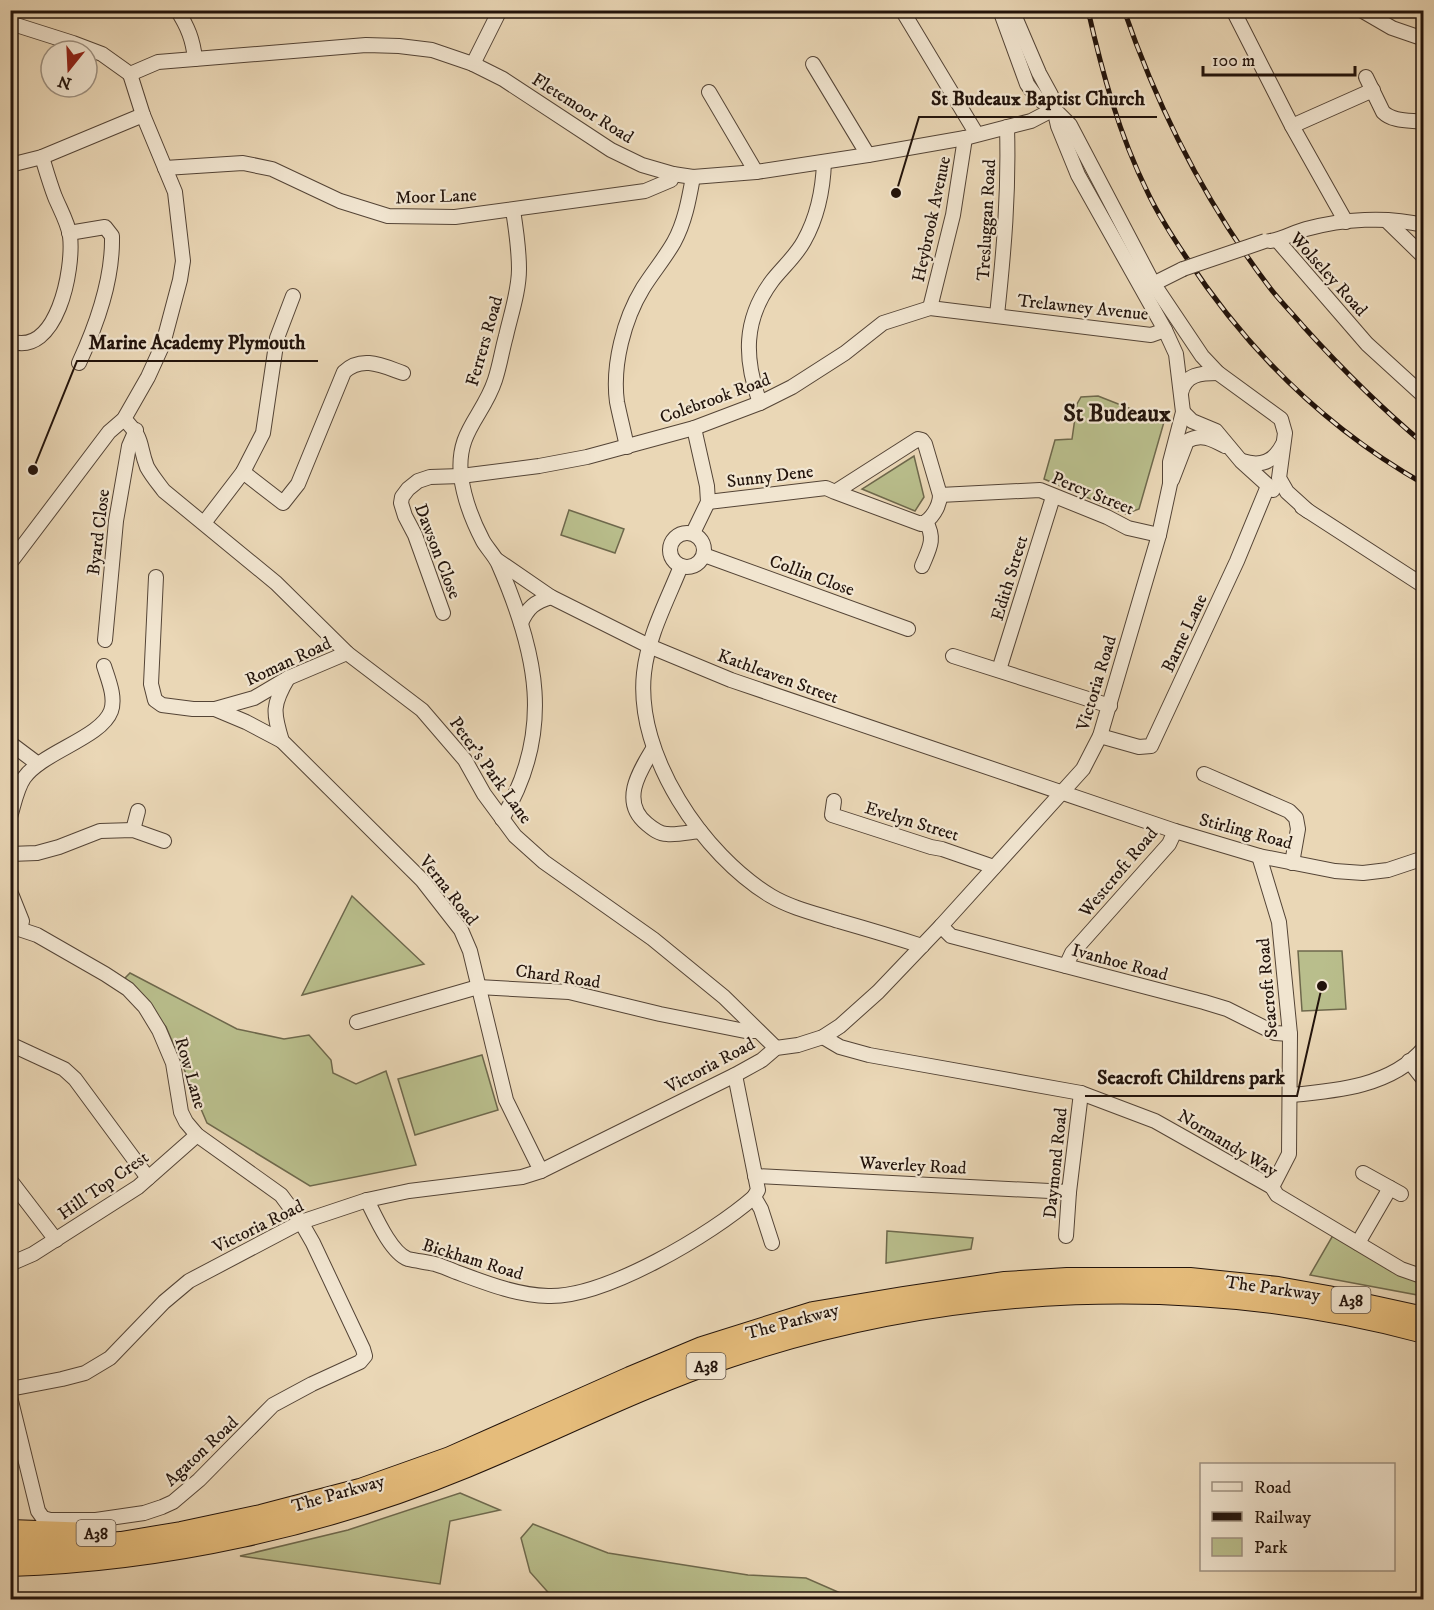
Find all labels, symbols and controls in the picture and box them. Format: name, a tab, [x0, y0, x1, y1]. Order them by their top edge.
north arrow	[39, 39, 99, 99]
scale bar	[1203, 39, 1354, 77]
text: 100 m	[1212, 50, 1255, 72]
street label: Fletemoor Road	[528, 69, 637, 149]
text: N	[55, 71, 74, 94]
callout: St Budeaux Baptist Church	[919, 79, 1157, 117]
text: St Budeaux Baptist Church	[931, 87, 1145, 112]
street label: Heybrook Avenue	[908, 154, 956, 284]
street label: Tresluggan Road	[973, 159, 1001, 281]
street label: Moor Lane	[395, 185, 477, 209]
street label: Wolseley Road	[1284, 227, 1372, 321]
street label: Trelawney Avenue	[1016, 290, 1149, 326]
street label: Ferrers Road	[462, 294, 508, 389]
callout: Marine Academy Plymouth	[77, 323, 318, 361]
text: Marine Academy Plymouth	[88, 331, 306, 356]
street label: Colebrook Road	[657, 369, 774, 429]
district label: St Budeaux	[1063, 399, 1171, 429]
street label: Sunny Dene	[726, 461, 815, 493]
street label: Percy Street	[1048, 467, 1137, 521]
street label: Byard Close	[83, 488, 115, 576]
street label: Dawson Close	[409, 501, 465, 602]
street label: Edith Street	[987, 533, 1033, 624]
street label: Collin Close	[766, 550, 857, 601]
street label: Barne Lane	[1157, 591, 1213, 676]
street label: Roman Road	[242, 632, 335, 691]
street label: Victoria Road	[1072, 633, 1122, 734]
street label: Kathleaven Street	[714, 645, 841, 709]
street label: Peter's Park Lane	[444, 713, 536, 828]
street label: Evelyn Street	[862, 797, 962, 847]
street label: Stirling Road	[1197, 809, 1295, 855]
street label: Westcroft Road	[1074, 823, 1163, 923]
street label: Verna Road	[413, 850, 482, 930]
street label: Seacroft Road	[1253, 937, 1283, 1039]
street label: Ivanhoe Road	[1069, 940, 1170, 986]
street label: Chard Road	[514, 960, 602, 994]
street label: Victoria Road	[661, 1033, 759, 1099]
street label: Row Lane	[169, 1035, 211, 1112]
callout: Seacroft Childrens park	[1085, 1058, 1297, 1096]
text: Seacroft Childrens park	[1097, 1066, 1286, 1091]
street label: Normandy Way	[1173, 1105, 1282, 1183]
street label: Daymond Road	[1039, 1107, 1073, 1220]
street label: Hill Top Crest	[54, 1146, 153, 1225]
street label: Waverley Road	[858, 1152, 967, 1180]
street label: Victoria Road	[209, 1195, 307, 1259]
street label: Bickham Road	[420, 1234, 526, 1286]
street label: The Parkway	[1224, 1271, 1322, 1307]
road number: A38	[1332, 1287, 1370, 1313]
street label: The Parkway	[743, 1299, 842, 1345]
road number: A38	[686, 1353, 726, 1379]
street label: Agaton Road	[160, 1412, 243, 1491]
legend	[1200, 1463, 1395, 1571]
street label: The Parkway	[289, 1470, 388, 1518]
text: Road	[1254, 1477, 1291, 1499]
text: Railway	[1254, 1507, 1312, 1529]
road number: A38	[76, 1520, 116, 1546]
text: Park	[1254, 1537, 1288, 1559]

